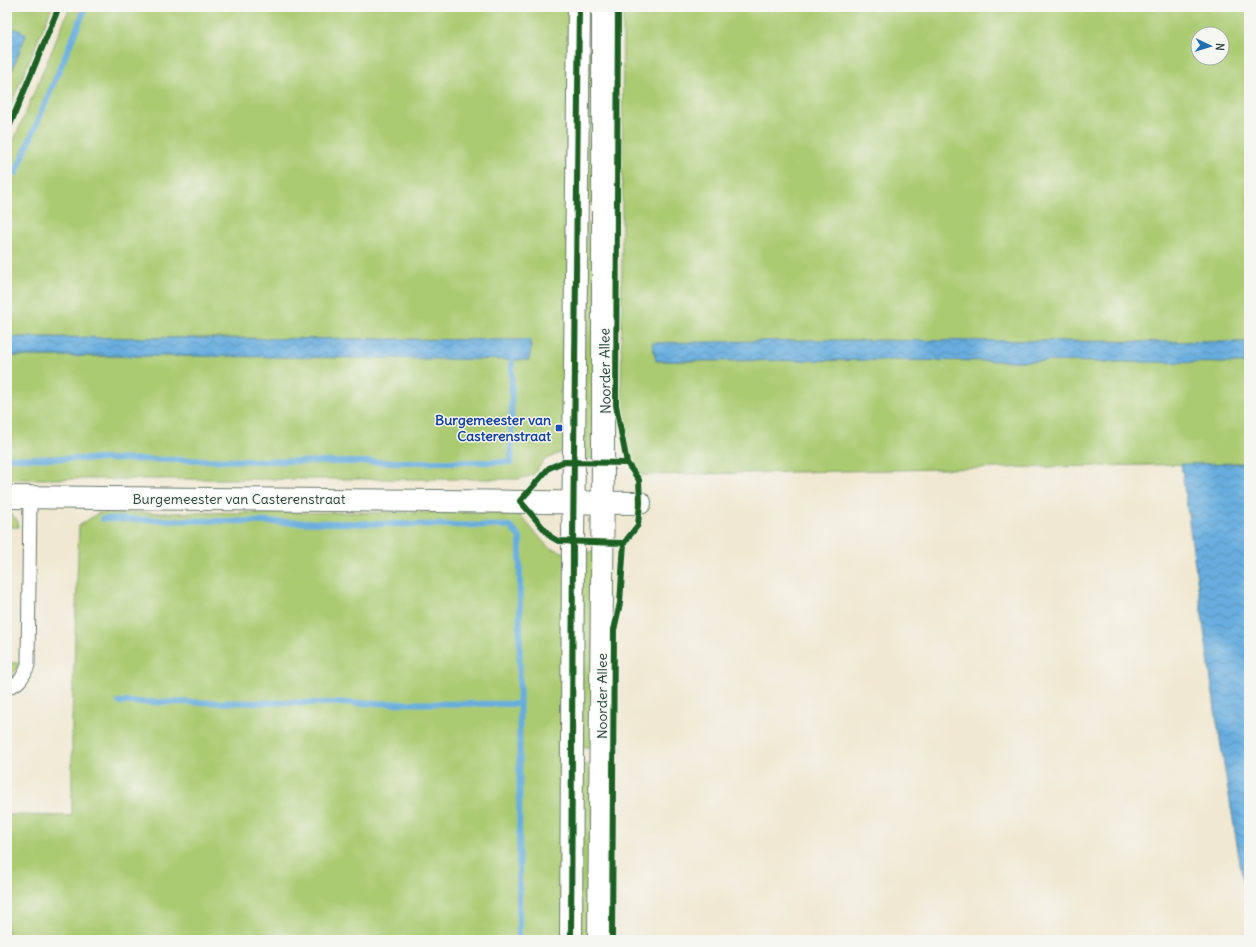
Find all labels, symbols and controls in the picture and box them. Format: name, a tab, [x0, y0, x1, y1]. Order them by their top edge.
north arrow	[1190, 26, 1230, 66]
text: N	[1213, 42, 1227, 51]
street label: Noorder Allee	[595, 328, 615, 414]
place label: Burgemeester van Casterenstraat	[435, 411, 551, 445]
marker: Burgemeester van Casterenstraat	[554, 423, 564, 433]
street label: Burgemeester van Casterenstraat	[132, 490, 346, 508]
street label: Noorder Allee	[593, 653, 611, 739]

